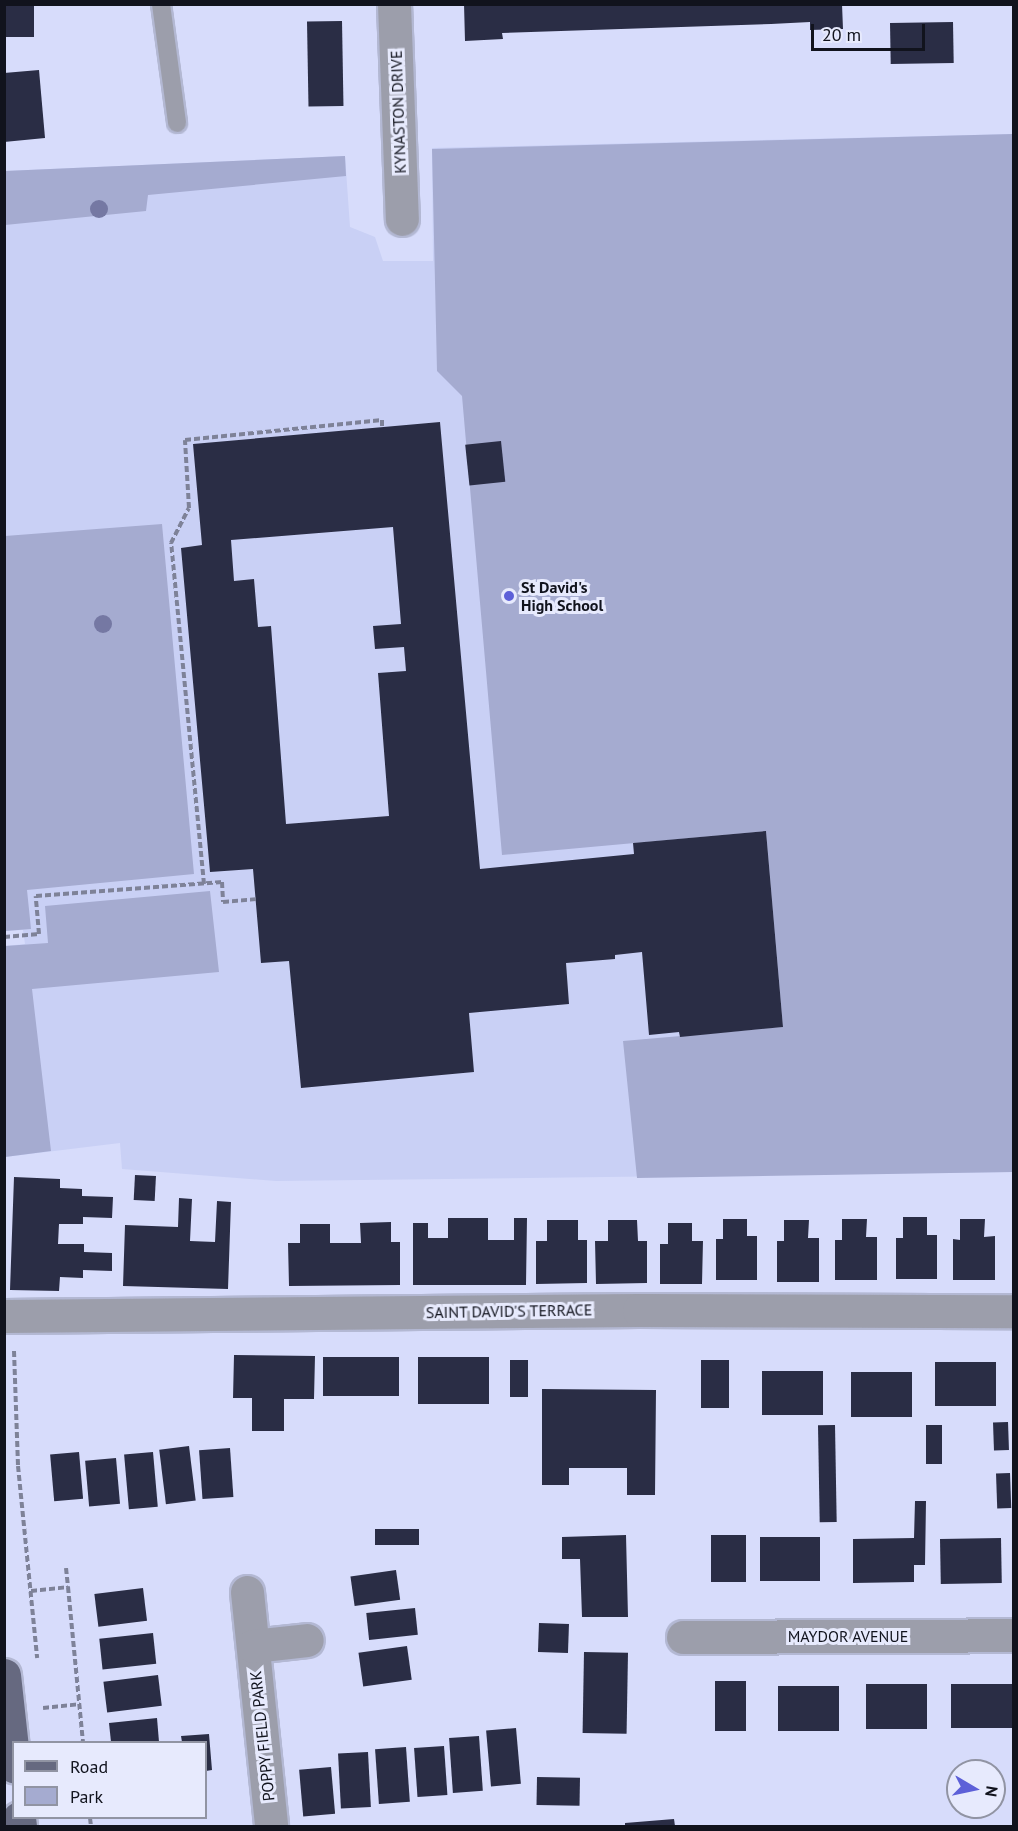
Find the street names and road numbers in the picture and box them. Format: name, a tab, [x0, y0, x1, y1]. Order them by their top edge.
street label: KYNASTON DRIVE	[386, 50, 410, 174]
street label: SAINT DAVID'S TERRACE	[425, 1300, 593, 1322]
street label: MAYDOR AVENUE	[787, 1626, 909, 1646]
street label: POPPY FIELD PARK	[246, 1670, 278, 1802]

